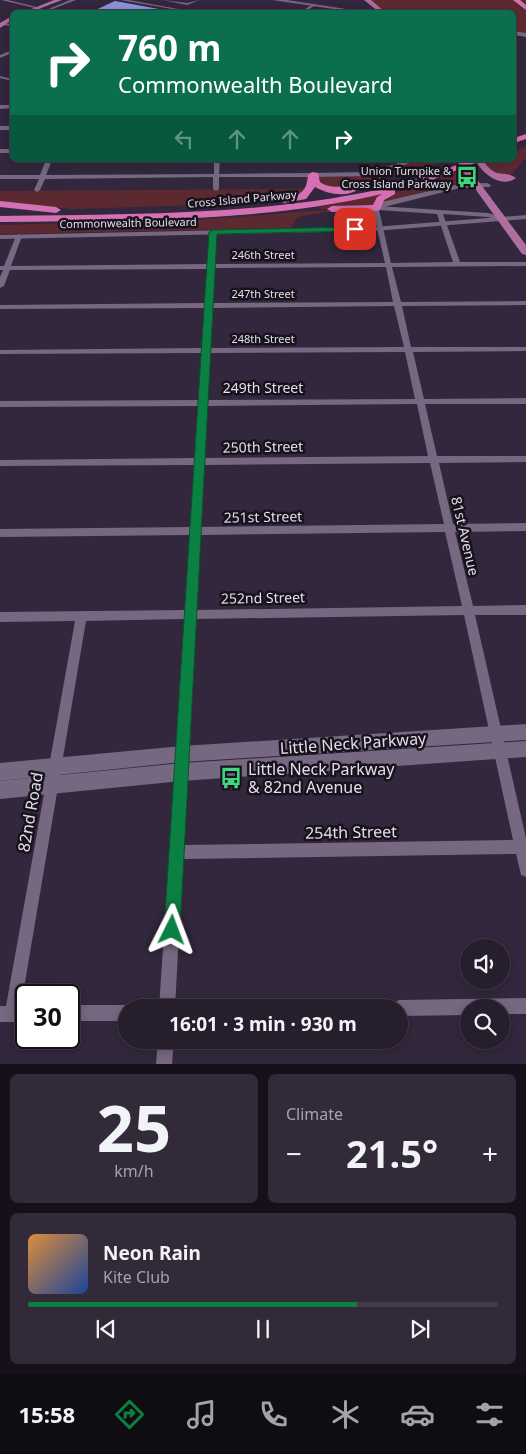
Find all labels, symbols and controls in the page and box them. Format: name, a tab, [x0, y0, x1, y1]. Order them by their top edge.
text: 760 m	[118, 24, 221, 71]
icon: right	[35, 30, 100, 95]
text: Commonwealth Boulevard	[118, 69, 393, 99]
icon: left	[170, 125, 198, 153]
icon: ahead	[223, 125, 251, 153]
icon: ahead	[276, 125, 304, 153]
icon: right	[329, 125, 357, 153]
place label: Union Turnpike & Cross Island Parkway	[342, 163, 452, 191]
bus stop icon: Union Turnpike & Cross Island Parkway	[454, 164, 480, 190]
street label: Cross Island Parkway	[187, 186, 297, 211]
pin	[334, 208, 376, 250]
street label: Commonwealth Boulevard	[59, 214, 197, 231]
icon: arrive	[341, 215, 369, 243]
street label: 246th Street	[231, 247, 295, 262]
street label: 247th Street	[231, 286, 295, 301]
street label: 248th Street	[231, 331, 295, 346]
street label: 249th Street	[223, 378, 303, 397]
street label: 250th Street	[223, 436, 303, 457]
street label: 81st Avenue	[447, 494, 484, 577]
street label: 251st Street	[224, 506, 302, 527]
street label: 252nd Street	[221, 587, 305, 608]
street label: Little Neck Parkway	[279, 727, 428, 759]
place label: Little Neck Parkway & 82nd Avenue	[248, 758, 395, 798]
bus stop icon: Little Neck Parkway & 82nd Avenue	[218, 765, 244, 791]
street label: 82nd Road	[12, 770, 48, 854]
street label: 254th Street	[305, 820, 397, 844]
position arrow	[145, 903, 197, 955]
map controls	[460, 939, 510, 1049]
button: sound	[460, 939, 510, 989]
speed limit sign: 30	[15, 984, 80, 1049]
button: search	[460, 999, 510, 1049]
text: 16:01 · 3 min · 930 m	[169, 1011, 357, 1037]
text: 25	[97, 1083, 171, 1171]
text: Climate	[286, 1103, 343, 1125]
text: 21.5°	[346, 1127, 438, 1179]
text: −	[286, 1134, 302, 1172]
text: +	[482, 1134, 498, 1172]
text: km/h	[114, 1160, 154, 1182]
text: Neon Rain	[103, 1240, 201, 1266]
text: Kite Club	[103, 1266, 170, 1288]
icon: previous	[92, 1315, 120, 1343]
icon: pause	[249, 1315, 277, 1343]
icon: next	[406, 1315, 434, 1343]
icon: directions	[112, 1397, 147, 1432]
icon: music	[184, 1397, 219, 1432]
icon: phone	[256, 1397, 291, 1432]
icon: climate	[328, 1397, 363, 1432]
icon: car	[400, 1397, 435, 1432]
icon: filters	[472, 1397, 507, 1432]
text: 15:58	[19, 1399, 75, 1429]

